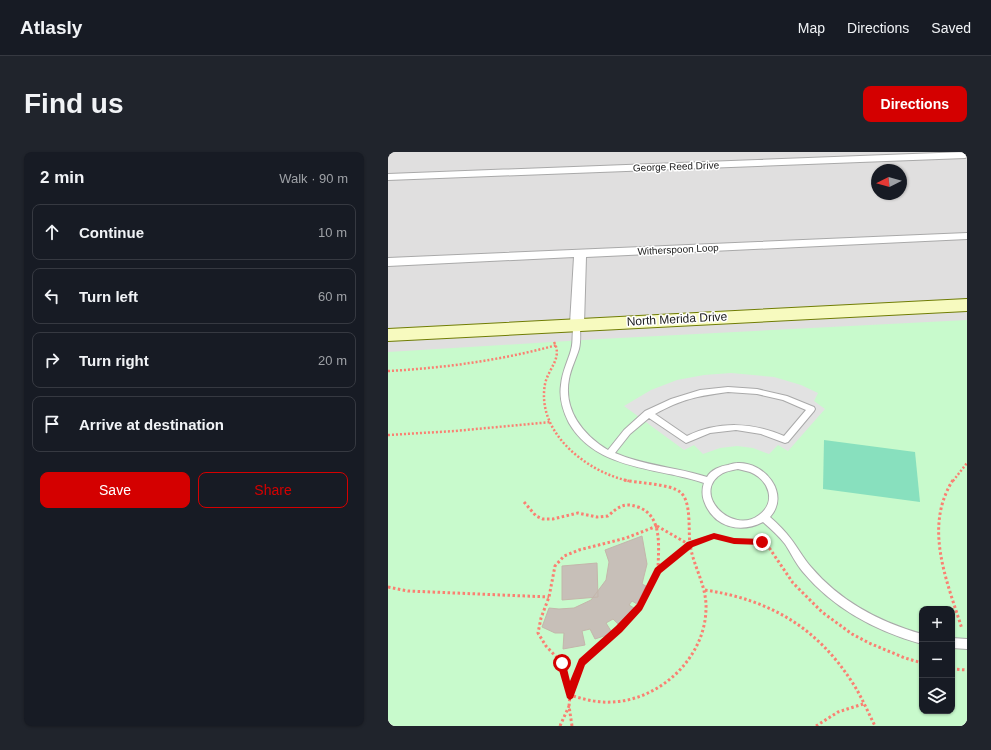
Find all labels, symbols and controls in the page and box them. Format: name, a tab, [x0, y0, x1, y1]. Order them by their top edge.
text: Atlasly	[20, 17, 82, 38]
text: Map	[798, 20, 825, 36]
text: Directions	[847, 20, 909, 36]
text: Saved	[931, 20, 971, 36]
button: Directions	[863, 86, 967, 122]
text: Find us	[24, 88, 124, 119]
street label: George Reed Drive	[633, 159, 720, 173]
north arrow	[871, 164, 907, 200]
text: 2 min	[40, 168, 84, 187]
text: Walk · 90 m	[279, 171, 348, 186]
icon: ahead	[41, 221, 63, 243]
text: Continue	[79, 224, 144, 241]
text: 10 m	[318, 225, 347, 240]
street label: Witherspoon Loop	[637, 242, 719, 257]
icon: left	[41, 285, 63, 307]
text: Turn left	[79, 288, 138, 305]
text: 60 m	[318, 289, 347, 304]
street label: North Merida Drive	[626, 309, 728, 329]
icon: right	[41, 349, 63, 371]
text: Turn right	[79, 352, 149, 369]
text: 20 m	[318, 353, 347, 368]
icon: arrive	[41, 413, 63, 435]
text: Arrive at destination	[79, 416, 224, 433]
button: Save	[40, 472, 190, 508]
button: Share	[198, 472, 348, 508]
route end	[753, 533, 771, 551]
map controls	[919, 606, 955, 714]
button: +	[919, 606, 955, 642]
button: −	[919, 642, 955, 678]
route start	[553, 654, 571, 672]
button: layers	[919, 678, 955, 714]

